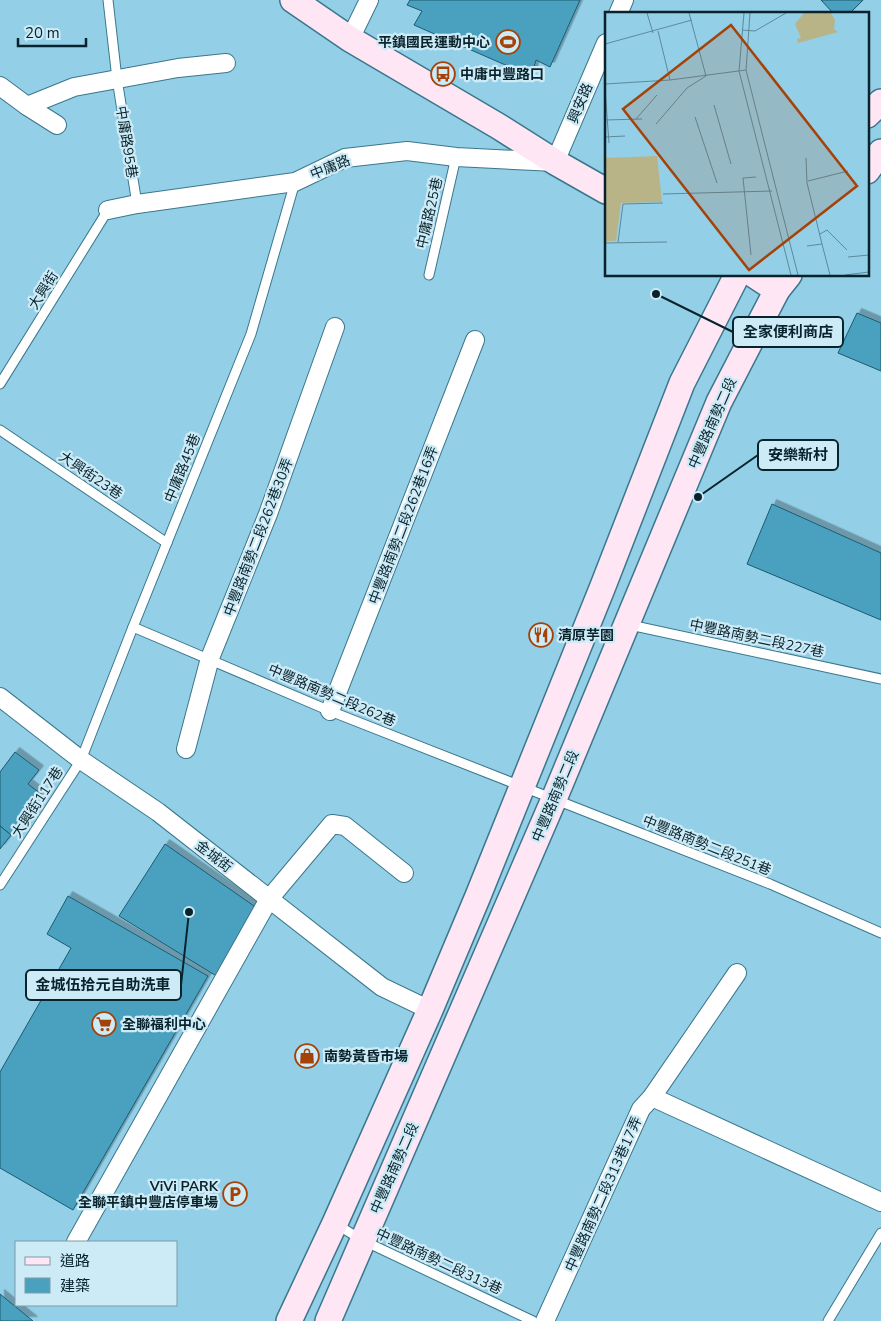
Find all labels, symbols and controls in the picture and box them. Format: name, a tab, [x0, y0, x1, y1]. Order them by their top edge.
inset map	[605, 12, 868, 276]
scale bar	[18, 15, 85, 47]
text: 20 m	[25, 23, 60, 43]
sports icon: 平鎮國民運動中心	[495, 29, 521, 55]
place label: 平鎮國民運動中心	[378, 33, 490, 52]
bus stop icon: 中庸中豐路口	[430, 61, 456, 87]
place label: 中庸中豐路口	[460, 65, 544, 84]
street label: 興安路	[564, 80, 597, 126]
street label: 中庸路95巷	[111, 105, 142, 180]
street label: 中庸路	[307, 151, 353, 184]
street label: 中庸路25巷	[412, 176, 447, 251]
street label: 大興街	[24, 267, 63, 313]
callout: 全家便利商店	[733, 317, 843, 347]
text: 全家便利商店	[743, 322, 833, 342]
street label: 中豐路南勢二段	[684, 375, 741, 472]
street label: 中庸路45巷	[160, 431, 205, 506]
callout: 安樂新村	[758, 440, 838, 470]
street label: 中豐路南勢二段262巷16弄	[364, 443, 442, 607]
text: 安樂新村	[768, 445, 828, 465]
street label: 大興街23巷	[55, 447, 126, 504]
street label: 中豐路南勢二段262巷30弄	[219, 455, 297, 619]
street label: 中豐路南勢二段227巷	[688, 615, 826, 662]
restaurant icon: 清原芋園	[528, 622, 554, 648]
place label: 清原芋園	[558, 626, 614, 645]
street label: 中豐路南勢二段262巷	[265, 660, 399, 731]
street label: 中豐路南勢二段	[528, 747, 583, 845]
street label: 大興街117巷	[7, 763, 67, 841]
street label: 中豐路南勢二段251巷	[640, 811, 774, 880]
street label: 金城街	[191, 836, 236, 877]
callout: 金城伍拾元自助洗車	[26, 970, 181, 1000]
text: 金城伍拾元自助洗車	[35, 975, 171, 995]
supermarket icon: 全聯福利中心	[91, 1011, 117, 1037]
place label: 全聯福利中心	[122, 1015, 206, 1034]
shop icon: 南勢黃昏市場	[294, 1043, 320, 1069]
place label: 南勢黃昏市場	[324, 1047, 408, 1066]
street label: 中豐路南勢二段313巷17弄	[561, 1114, 646, 1275]
street label: 中豐路南勢二段	[366, 1120, 423, 1217]
place label: ViVi PARK 全聯平鎮中豐店停車場	[78, 1177, 219, 1212]
parking icon: ViVi PARK 全聯平鎮中豐店停車場	[222, 1181, 248, 1207]
street label: 中豐路南勢二段313巷	[373, 1224, 505, 1299]
legend	[15, 1241, 178, 1306]
text: 道路	[60, 1251, 90, 1271]
text: 建築	[60, 1276, 90, 1296]

